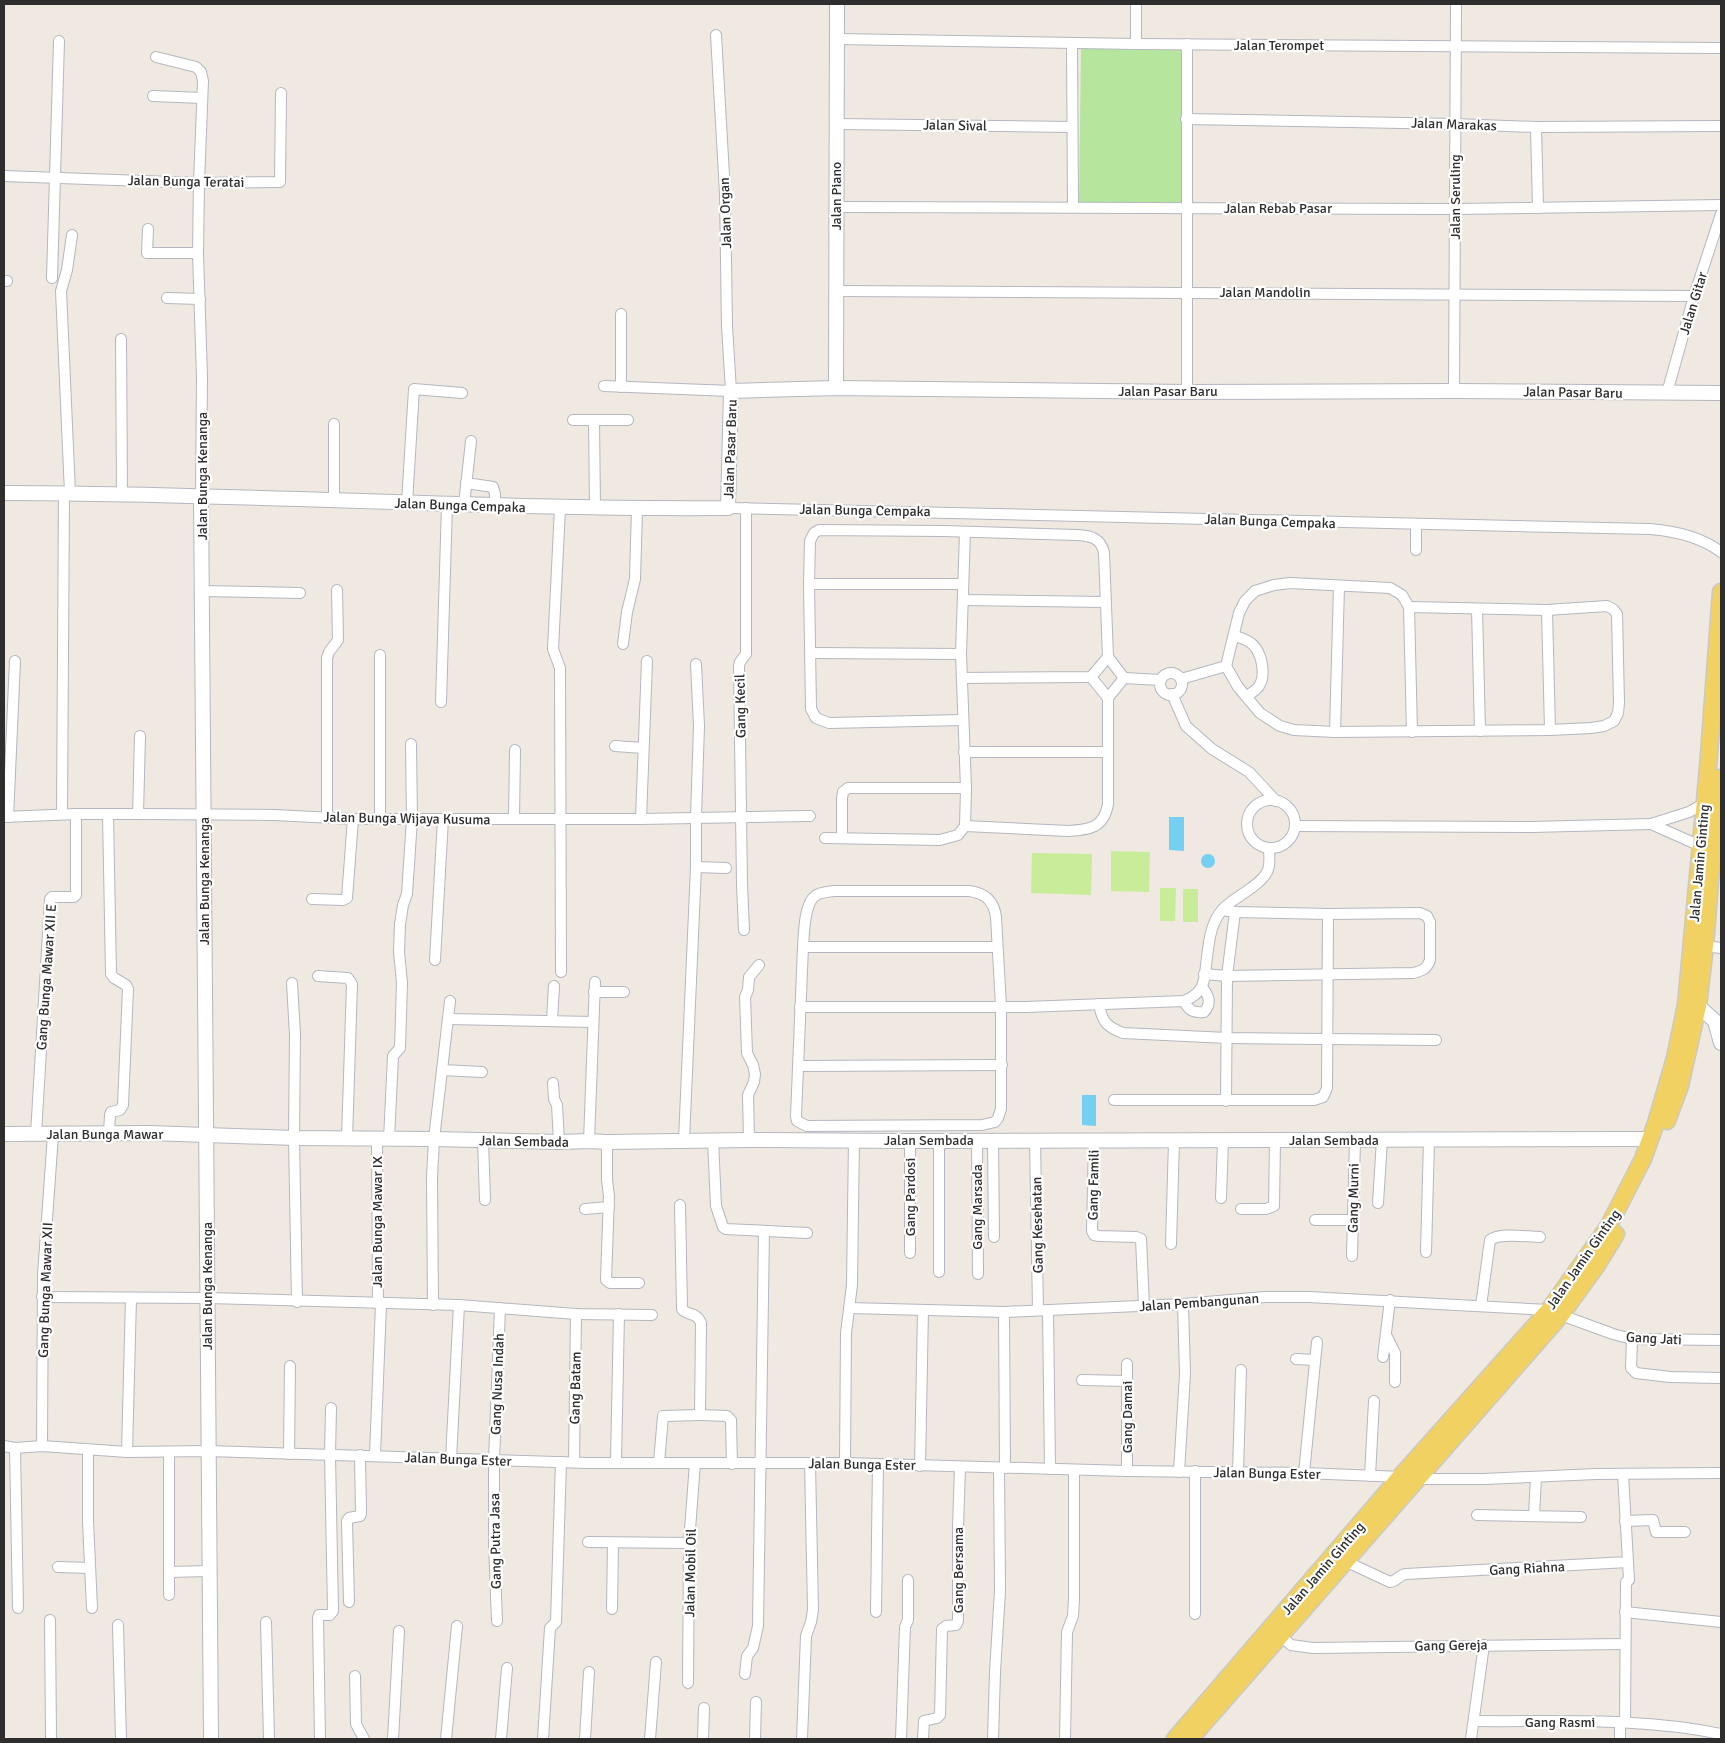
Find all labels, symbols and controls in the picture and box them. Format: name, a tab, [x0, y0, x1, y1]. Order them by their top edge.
street label: Jalan Terompet	[1234, 37, 1324, 54]
street label: Jalan Marakas	[1411, 115, 1497, 134]
street label: Jalan Sival	[923, 116, 987, 135]
street label: Jalan Seruling	[1447, 154, 1464, 240]
street label: Jalan Piano	[828, 162, 845, 230]
street label: Jalan Bunga Teratai	[127, 172, 245, 191]
street label: Jalan Organ	[716, 177, 735, 249]
street label: Jalan Rebab Pasar	[1224, 200, 1333, 217]
street label: Jalan Gitar	[1676, 269, 1711, 337]
street label: Jalan Mandolin	[1219, 284, 1311, 301]
street label: Jalan Pasar Baru	[1118, 383, 1218, 400]
street label: Jalan Pasar Baru	[1523, 383, 1623, 402]
street label: Jalan Pasar Baru	[720, 399, 741, 499]
street label: Jalan Bunga Kenanga	[194, 412, 211, 540]
street label: Jalan Bunga Cempaka	[394, 495, 526, 516]
street label: Jalan Bunga Cempaka	[799, 501, 931, 520]
street label: Jalan Bunga Cempaka	[1204, 511, 1336, 532]
street label: Gang Kecil	[731, 674, 750, 738]
street label: Jalan Jamin Ginting	[1686, 804, 1713, 923]
street label: Jalan Bunga Wijaya Kusuma	[323, 809, 491, 828]
street label: Jalan Bunga Kenanga	[196, 817, 213, 945]
street label: Gang Bunga Mawar XII E	[33, 903, 60, 1051]
street label: Jalan Bunga Mawar	[47, 1126, 164, 1143]
street label: Jalan Sembada	[479, 1132, 569, 1151]
street label: Jalan Sembada	[884, 1132, 974, 1149]
street label: Jalan Sembada	[1289, 1132, 1379, 1149]
street label: Gang Famili	[1084, 1149, 1103, 1221]
street label: Jalan Bunga Mawar IX	[369, 1156, 386, 1288]
street label: Gang Pardosi	[902, 1158, 919, 1236]
street label: Gang Murni	[1344, 1163, 1363, 1233]
street label: Gang Marsada	[969, 1164, 986, 1250]
street label: Gang Kesehatan	[1028, 1177, 1047, 1273]
street label: Jalan Jamin Ginting	[1543, 1206, 1624, 1312]
street label: Gang Bunga Mawar XII	[35, 1222, 56, 1358]
street label: Jalan Bunga Kenanga	[199, 1222, 216, 1350]
street label: Jalan Pembangunan	[1138, 1290, 1260, 1315]
street label: Gang Jati	[1626, 1329, 1682, 1348]
street label: Gang Nusa Indah	[487, 1333, 508, 1435]
street label: Gang Batam	[566, 1351, 585, 1425]
street label: Gang Damai	[1119, 1381, 1136, 1453]
street label: Jalan Bunga Ester	[404, 1449, 513, 1470]
street label: Jalan Bunga Ester	[808, 1455, 917, 1474]
street label: Jalan Bunga Ester	[1213, 1464, 1322, 1483]
street label: Gang Putra Jasa	[486, 1493, 505, 1589]
street label: Jalan Jamin Ginting	[1278, 1518, 1368, 1618]
street label: Gang Bersama	[950, 1527, 967, 1613]
street label: Jalan Mobil Oil	[681, 1528, 700, 1618]
street label: Gang Riahna	[1489, 1558, 1565, 1579]
street label: Gang Gereja	[1414, 1636, 1488, 1655]
street label: Gang Rasmi	[1525, 1714, 1595, 1731]

